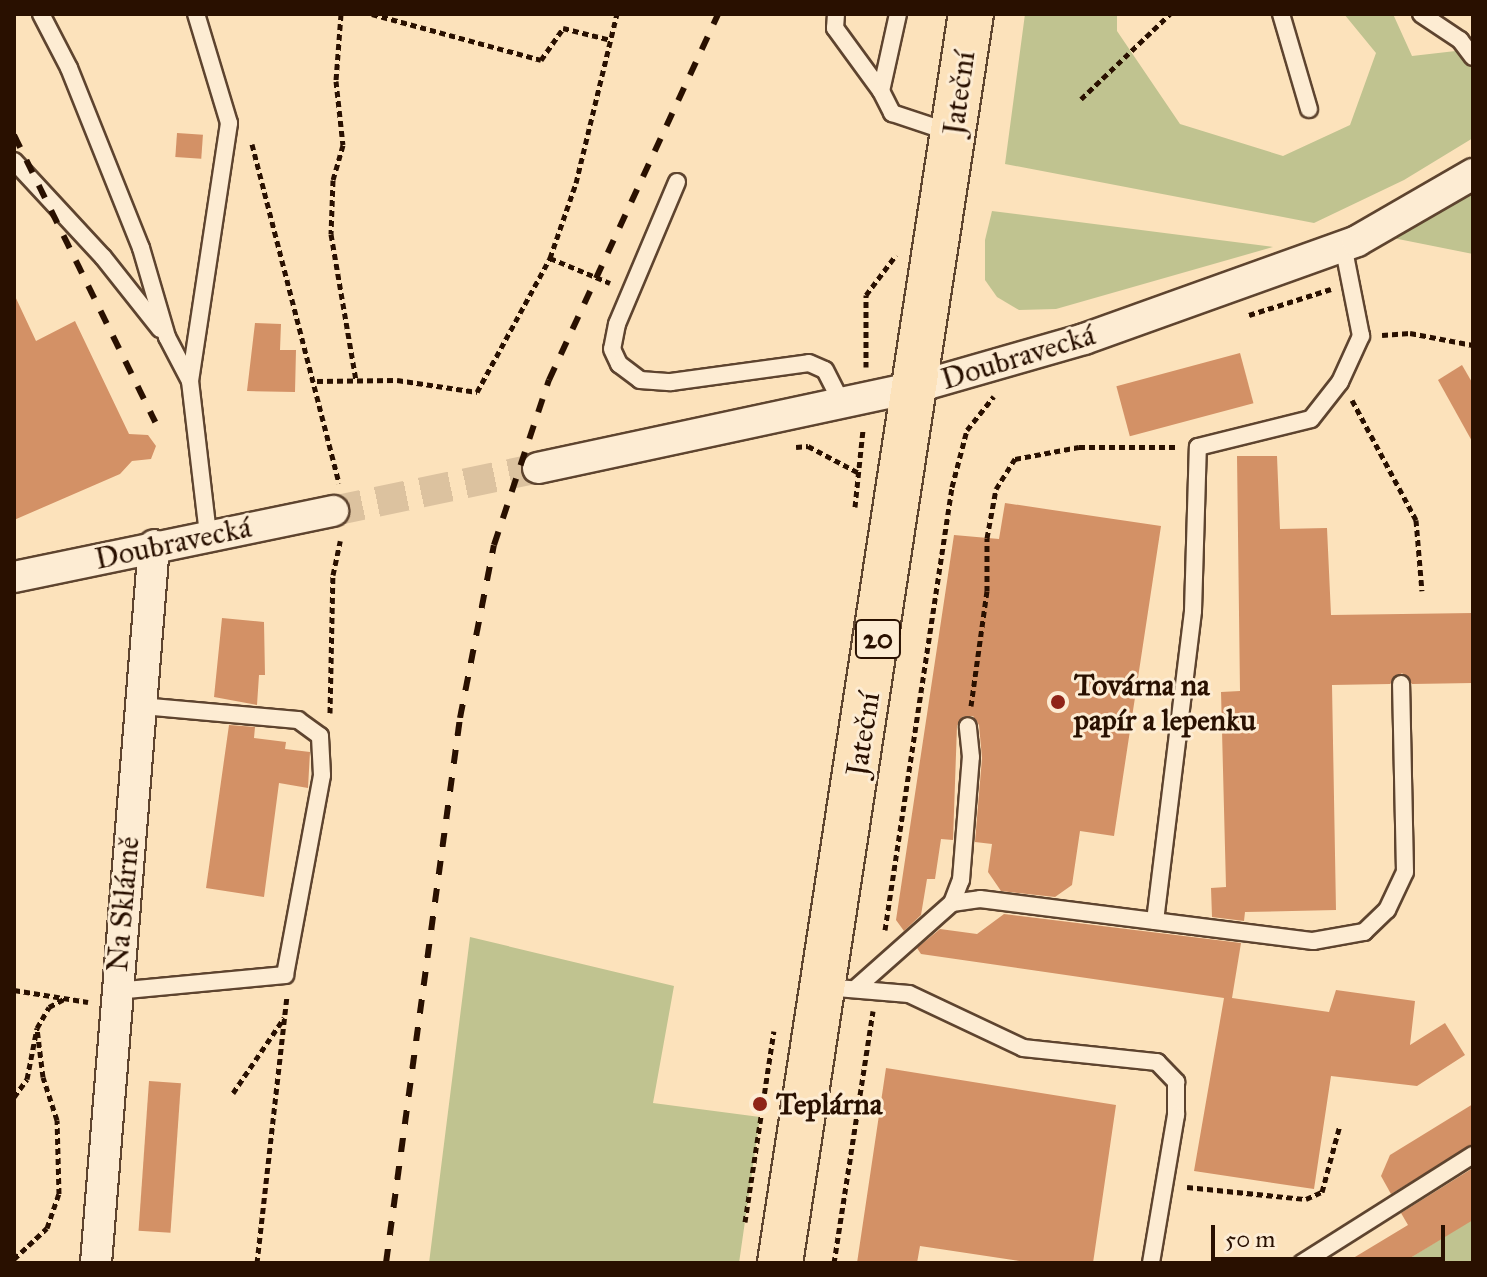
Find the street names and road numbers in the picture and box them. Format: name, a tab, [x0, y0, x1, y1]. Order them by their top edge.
street label: Jateční	[935, 49, 983, 137]
street label: Doubravecká	[937, 317, 1099, 397]
street label: Doubravecká	[92, 509, 254, 577]
road number: 20	[854, 615, 902, 663]
street label: Jateční	[839, 690, 887, 778]
street label: Na Sklárně	[99, 835, 147, 973]

